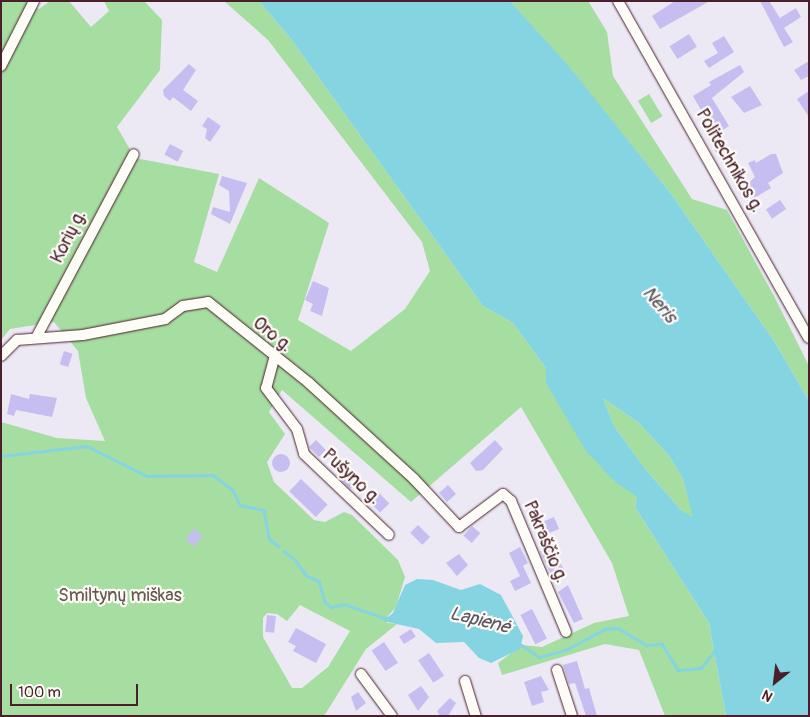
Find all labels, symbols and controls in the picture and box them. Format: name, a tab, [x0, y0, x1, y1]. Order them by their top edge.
street label: Politechnikos g.	[691, 105, 767, 217]
street label: Korių g.	[47, 207, 91, 267]
water label: Neris	[637, 282, 681, 328]
street label: Oro g.	[248, 313, 296, 357]
street label: Pušyno g.	[317, 445, 385, 509]
street label: Pakraščio g.	[518, 498, 572, 586]
park label: Smiltynų miškas	[58, 585, 182, 607]
water label: Lapienė	[447, 602, 513, 640]
north arrow	[750, 657, 800, 707]
scale bar	[12, 674, 140, 706]
text: 100 m	[18, 683, 61, 702]
text: N	[759, 686, 776, 705]

